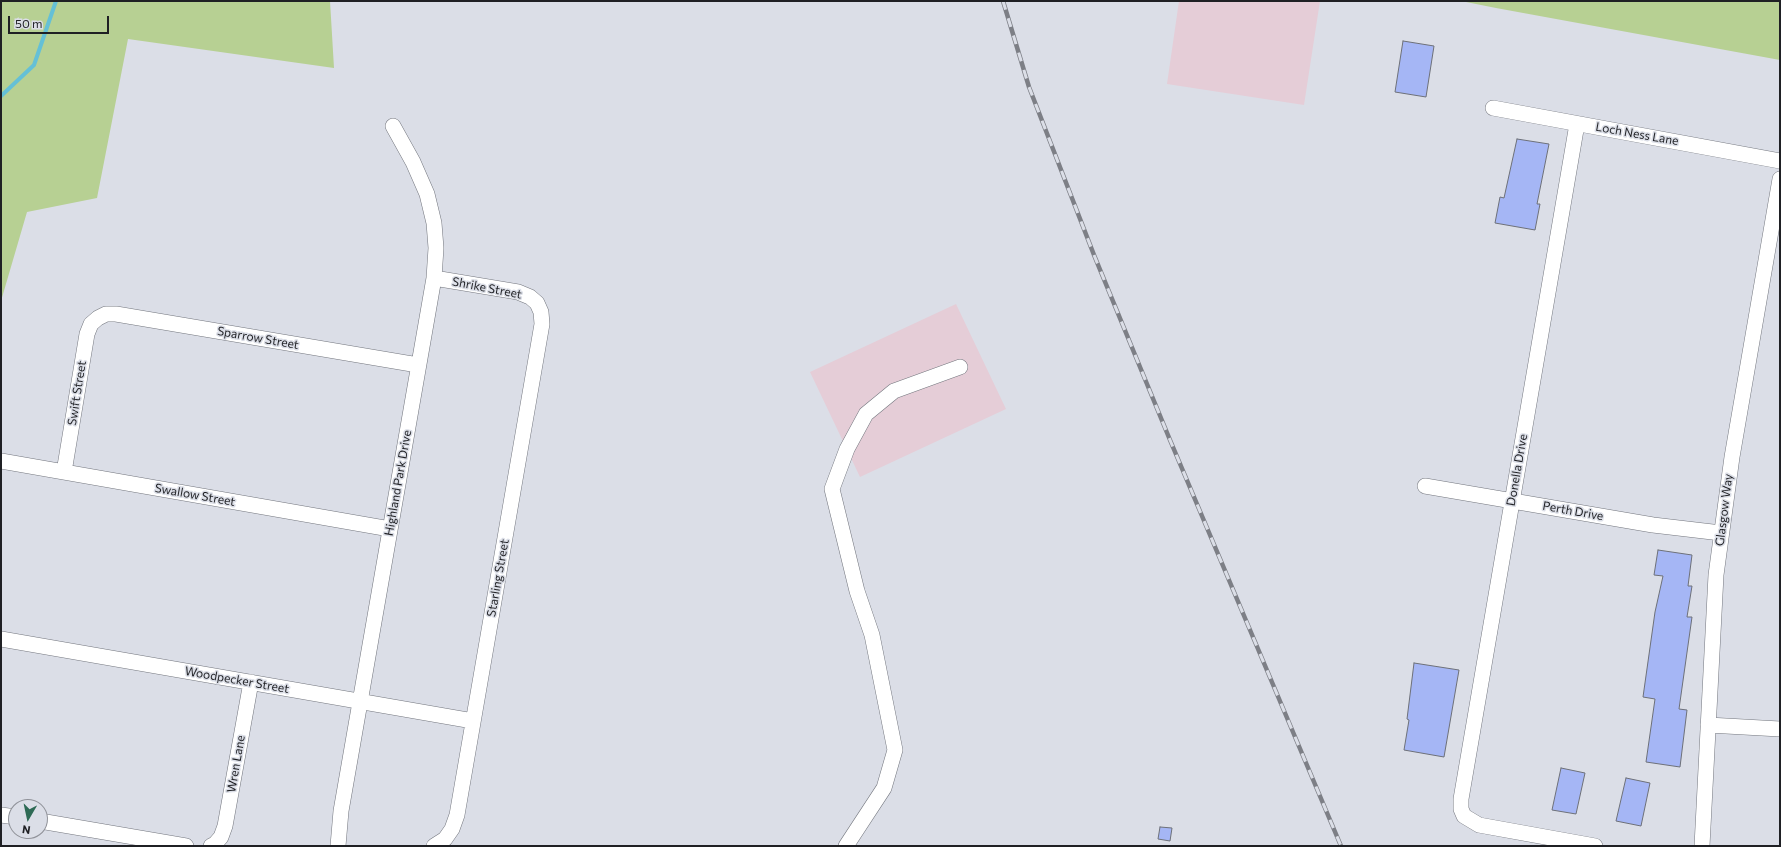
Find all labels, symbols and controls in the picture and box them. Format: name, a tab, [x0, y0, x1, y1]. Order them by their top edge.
scale bar	[10, 8, 111, 34]
text: 50 m	[15, 16, 43, 30]
street label: Loch Ness Lane	[1594, 120, 1680, 148]
street label: Shrike Street	[451, 274, 523, 302]
street label: Sparrow Street	[216, 324, 300, 352]
street label: Swift Street	[65, 360, 89, 426]
street label: Highland Park Drive	[382, 429, 414, 537]
street label: Donella Drive	[1504, 433, 1530, 507]
street label: Glasgow Way	[1712, 473, 1736, 547]
street label: Swallow Street	[154, 481, 236, 509]
street label: Perth Drive	[1541, 499, 1605, 523]
street label: Starling Street	[484, 538, 512, 618]
street label: Woodpecker Street	[184, 664, 290, 696]
street label: Wren Lane	[224, 734, 248, 794]
north arrow	[8, 799, 48, 839]
text: N	[21, 823, 31, 837]

